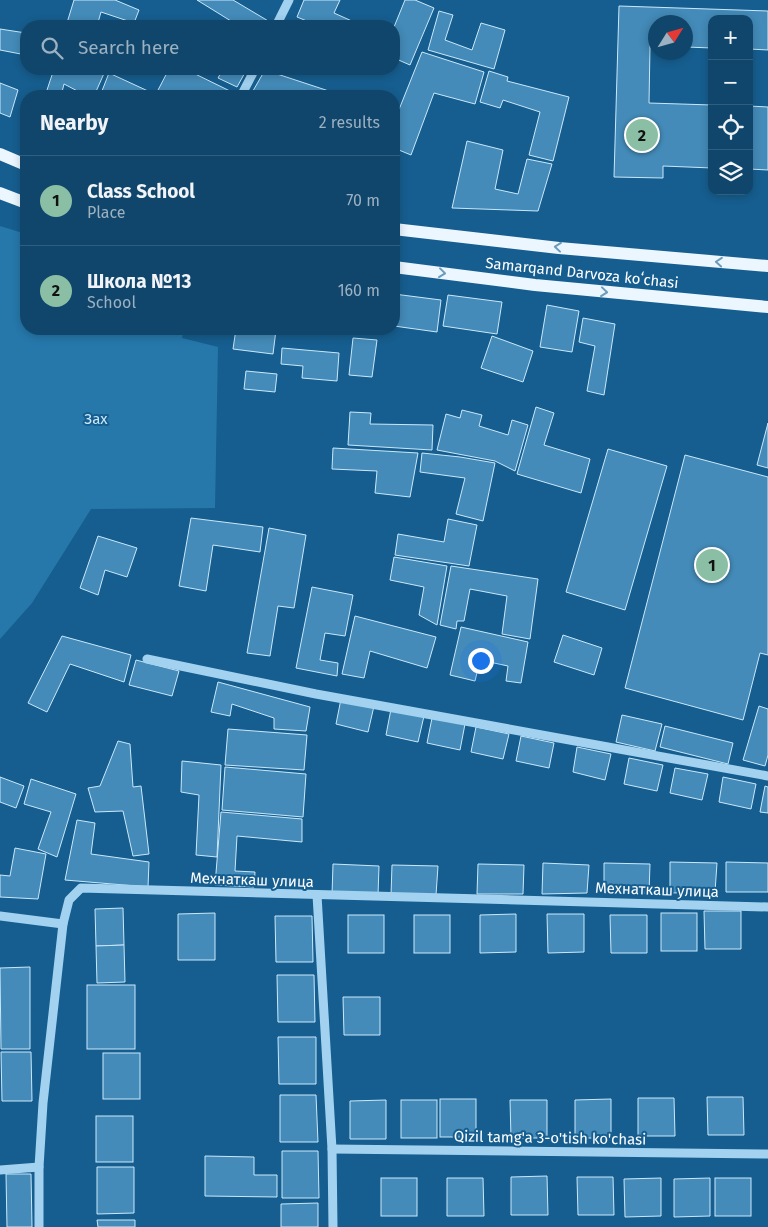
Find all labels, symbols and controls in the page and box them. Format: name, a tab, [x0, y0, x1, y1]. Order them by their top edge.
north arrow	[648, 15, 693, 60]
map controls	[708, 15, 753, 195]
button: +	[708, 15, 753, 60]
search box	[20, 20, 400, 75]
icon: search	[38, 34, 66, 62]
text: Search here	[78, 36, 179, 59]
button: −	[708, 60, 753, 105]
button: locate	[708, 105, 753, 150]
text: Nearby	[40, 110, 108, 136]
text: 2 results	[319, 113, 380, 132]
pin: 2	[626, 116, 658, 154]
button: layers	[708, 150, 753, 195]
text: Class School	[87, 180, 195, 203]
text: 1	[52, 191, 60, 210]
text: 70 m	[346, 191, 380, 210]
text: Place	[87, 203, 126, 222]
one-way arrow	[553, 242, 561, 253]
street label: Samarqand Darvoza koʻchasi	[485, 254, 679, 292]
one-way arrow	[715, 256, 723, 267]
one-way arrow	[438, 267, 446, 278]
text: Школа №13	[87, 270, 191, 293]
text: 2	[52, 281, 60, 300]
text: 160 m	[338, 281, 380, 300]
one-way arrow	[600, 286, 608, 297]
text: School	[87, 293, 136, 312]
park label: Зах	[84, 410, 108, 428]
pin: 1	[696, 546, 728, 584]
your location	[468, 648, 494, 674]
street label: Мехнаткаш улица	[190, 869, 314, 891]
street label: Мехнаткаш улица	[595, 879, 719, 901]
street label: Qizil tamg'a 3-o'tish ko'chasi	[454, 1127, 646, 1149]

